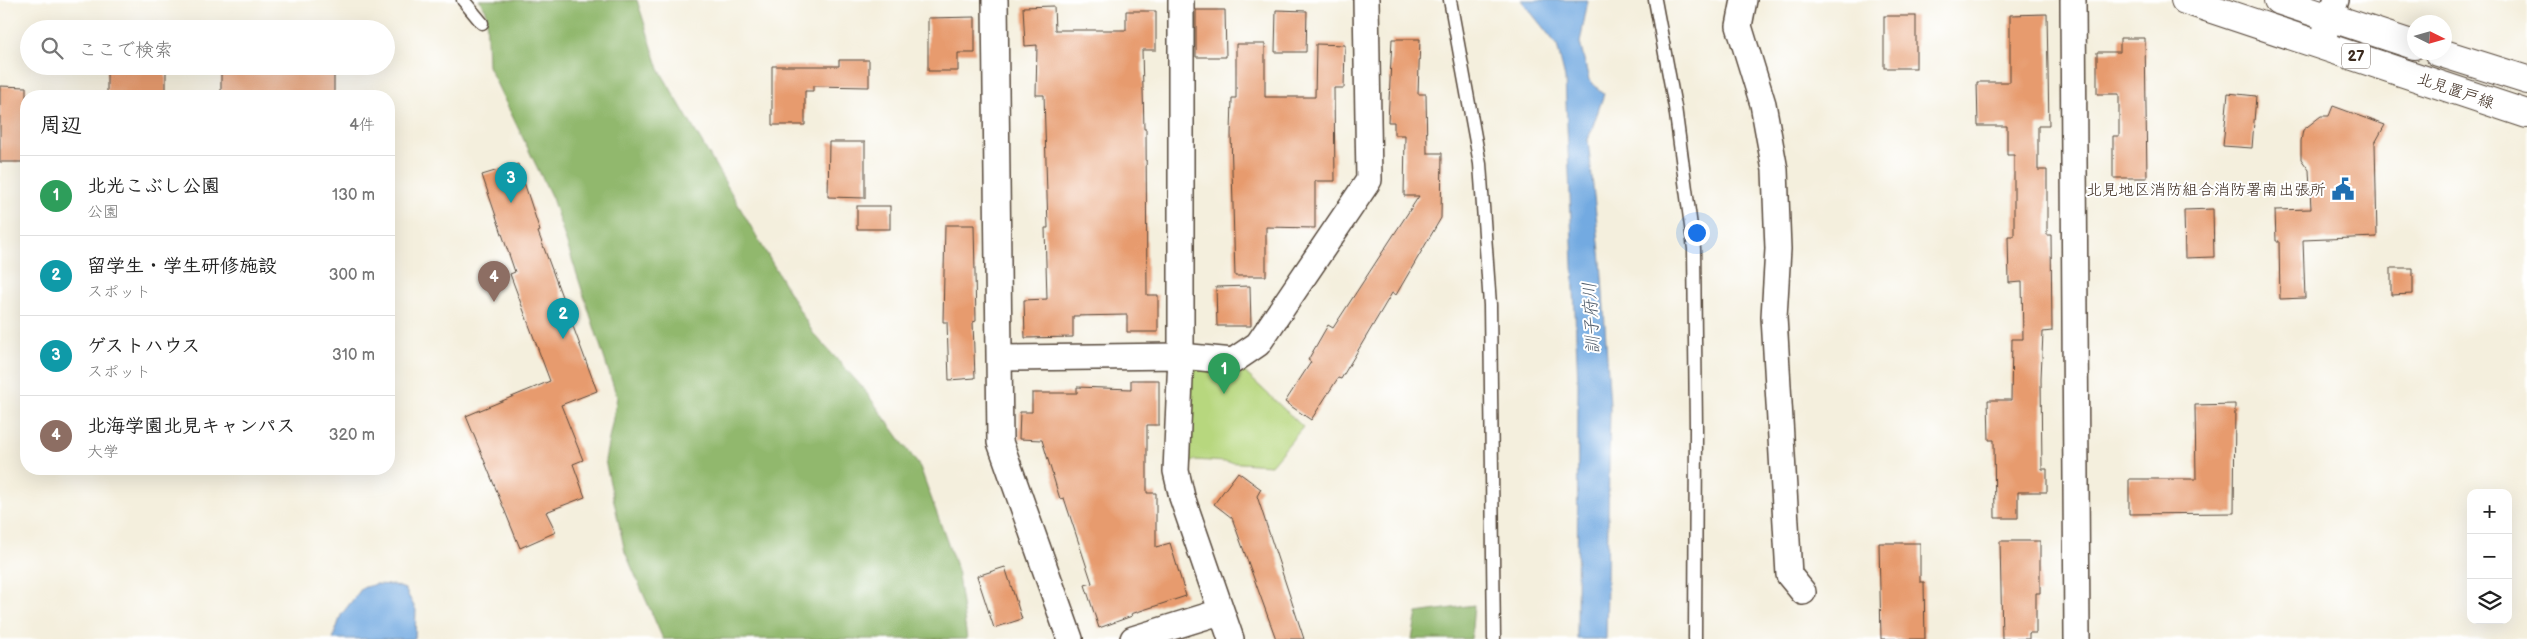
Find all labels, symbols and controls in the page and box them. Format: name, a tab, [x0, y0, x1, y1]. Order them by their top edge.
north arrow	[2407, 15, 2452, 60]
search box	[20, 20, 395, 75]
icon: search	[38, 34, 66, 62]
text: ここで検索	[78, 39, 173, 62]
road number: 27	[2342, 44, 2370, 68]
street label: 北見置戸線	[2415, 69, 2496, 113]
text: 周辺	[40, 113, 82, 138]
text: 4件	[349, 116, 375, 135]
pin: 3	[495, 162, 527, 203]
text: 北光こぶし公園	[87, 175, 220, 198]
public building icon: 北見地区消防組合消防署南出張所	[2330, 176, 2356, 202]
place label: 北見地区消防組合消防署南出張所	[2086, 181, 2326, 200]
text: 1	[53, 186, 59, 205]
text: 130 m	[332, 186, 375, 205]
text: 公園	[87, 203, 119, 222]
your location	[1684, 220, 1710, 246]
text: 留学生・学生研修施設	[87, 255, 277, 278]
pin: 4	[478, 261, 510, 302]
text: 2	[51, 266, 61, 285]
text: 300 m	[329, 266, 375, 285]
water label: 訓子府川	[1579, 281, 1604, 354]
text: スポット	[87, 283, 151, 302]
pin: 2	[547, 298, 579, 339]
text: ゲストハウス	[87, 335, 200, 358]
text: 3	[51, 346, 61, 365]
text: 310 m	[332, 346, 375, 365]
pin: 1	[1208, 353, 1240, 394]
text: スポット	[87, 363, 151, 382]
text: 北海学園北見キャンパス	[87, 415, 295, 438]
text: 4	[51, 426, 61, 445]
text: 320 m	[329, 426, 375, 445]
text: 大学	[87, 443, 119, 462]
map controls	[2467, 489, 2512, 624]
button: +	[2467, 489, 2512, 534]
button: −	[2467, 534, 2512, 579]
button: layers	[2467, 579, 2512, 624]

